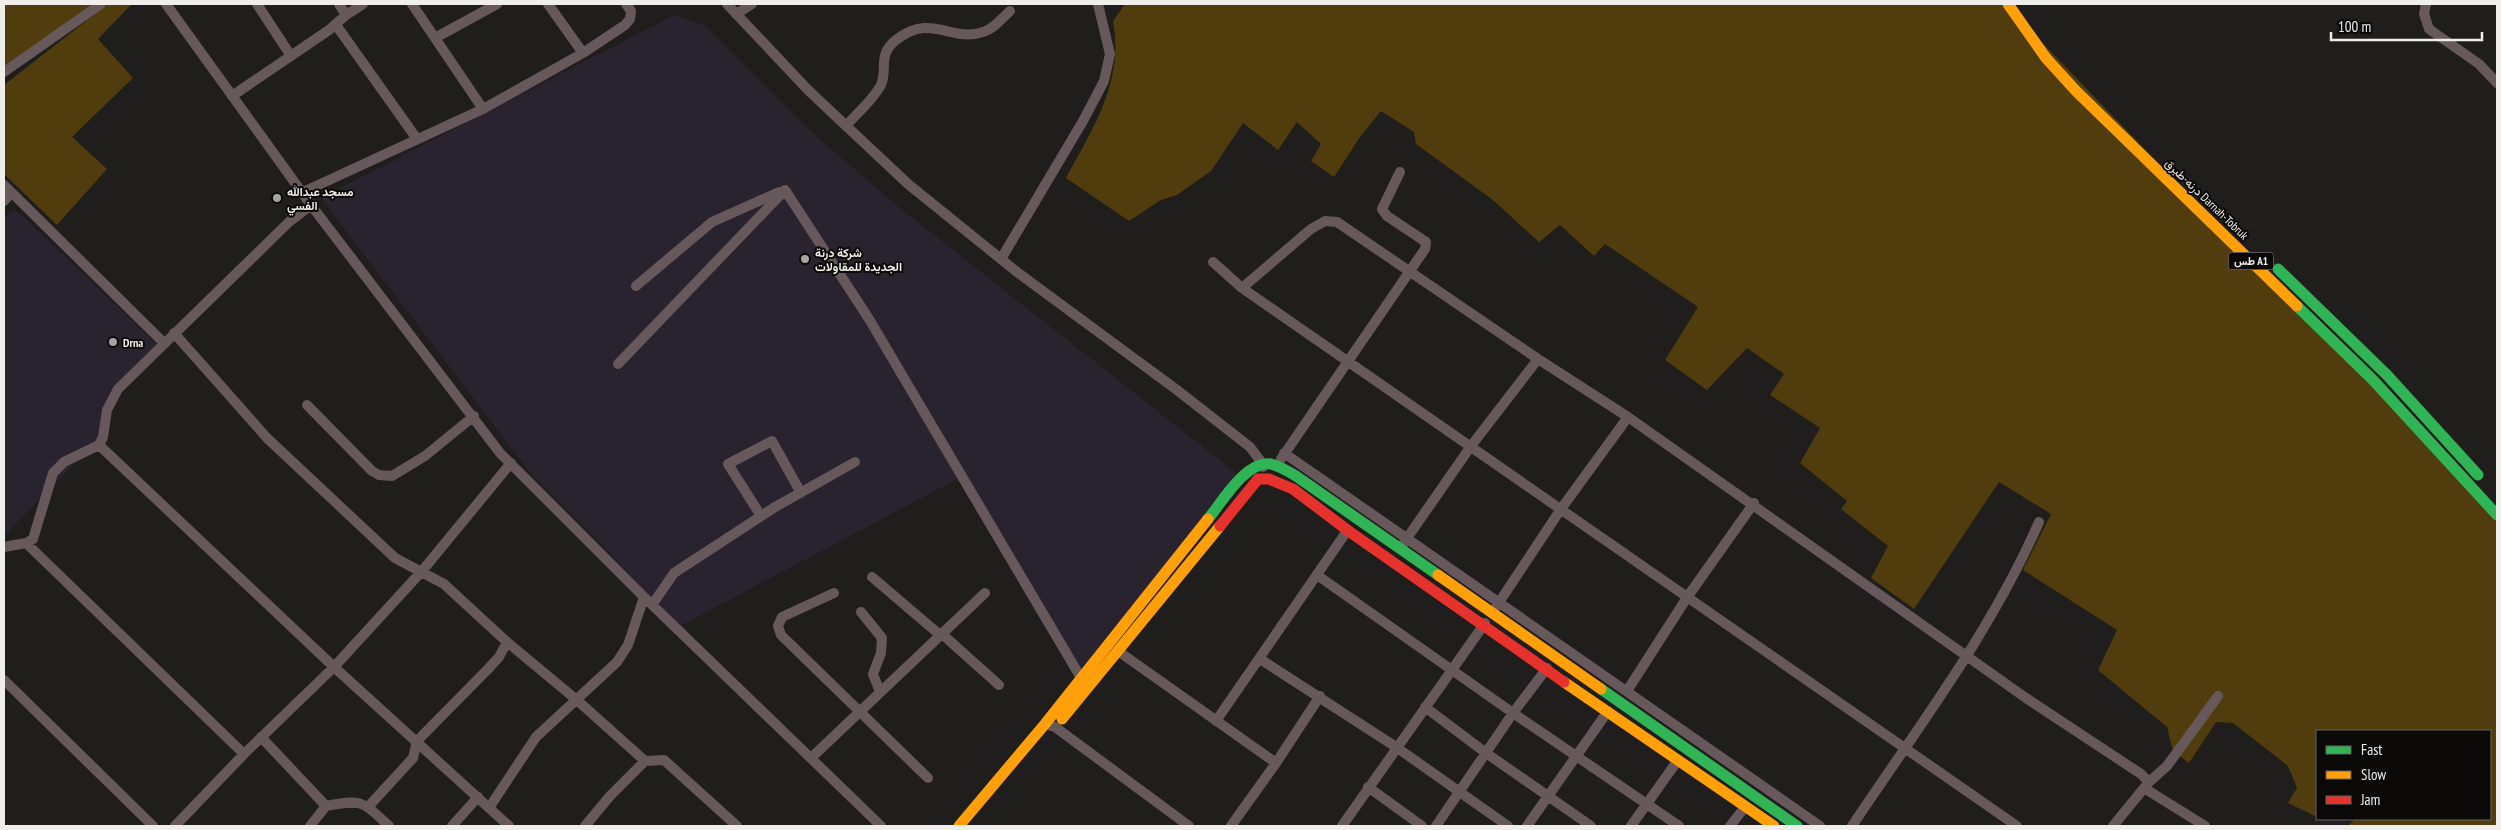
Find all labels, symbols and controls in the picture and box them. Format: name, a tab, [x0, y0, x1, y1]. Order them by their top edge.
scale bar	[2331, 10, 2482, 42]
text: 100 m	[2338, 17, 2371, 36]
street label: درنه-طبرق Darnah-Tobruk	[2162, 155, 2252, 244]
place label: مسجد عبدالله الفسي	[287, 184, 354, 216]
marker: مسجد عبدالله الفسي	[271, 192, 283, 204]
place label: شركة درنة الجديدة للمقاولات	[815, 245, 902, 275]
road number: طس A1	[2228, 252, 2274, 270]
marker: شركة درنة الجديدة للمقاولات	[799, 253, 811, 265]
place label: Drna	[123, 335, 143, 350]
marker: Drna	[107, 336, 119, 348]
legend	[2316, 730, 2491, 820]
text: Fast	[2361, 740, 2382, 759]
text: Slow	[2361, 765, 2386, 784]
text: Jam	[2360, 790, 2380, 809]

